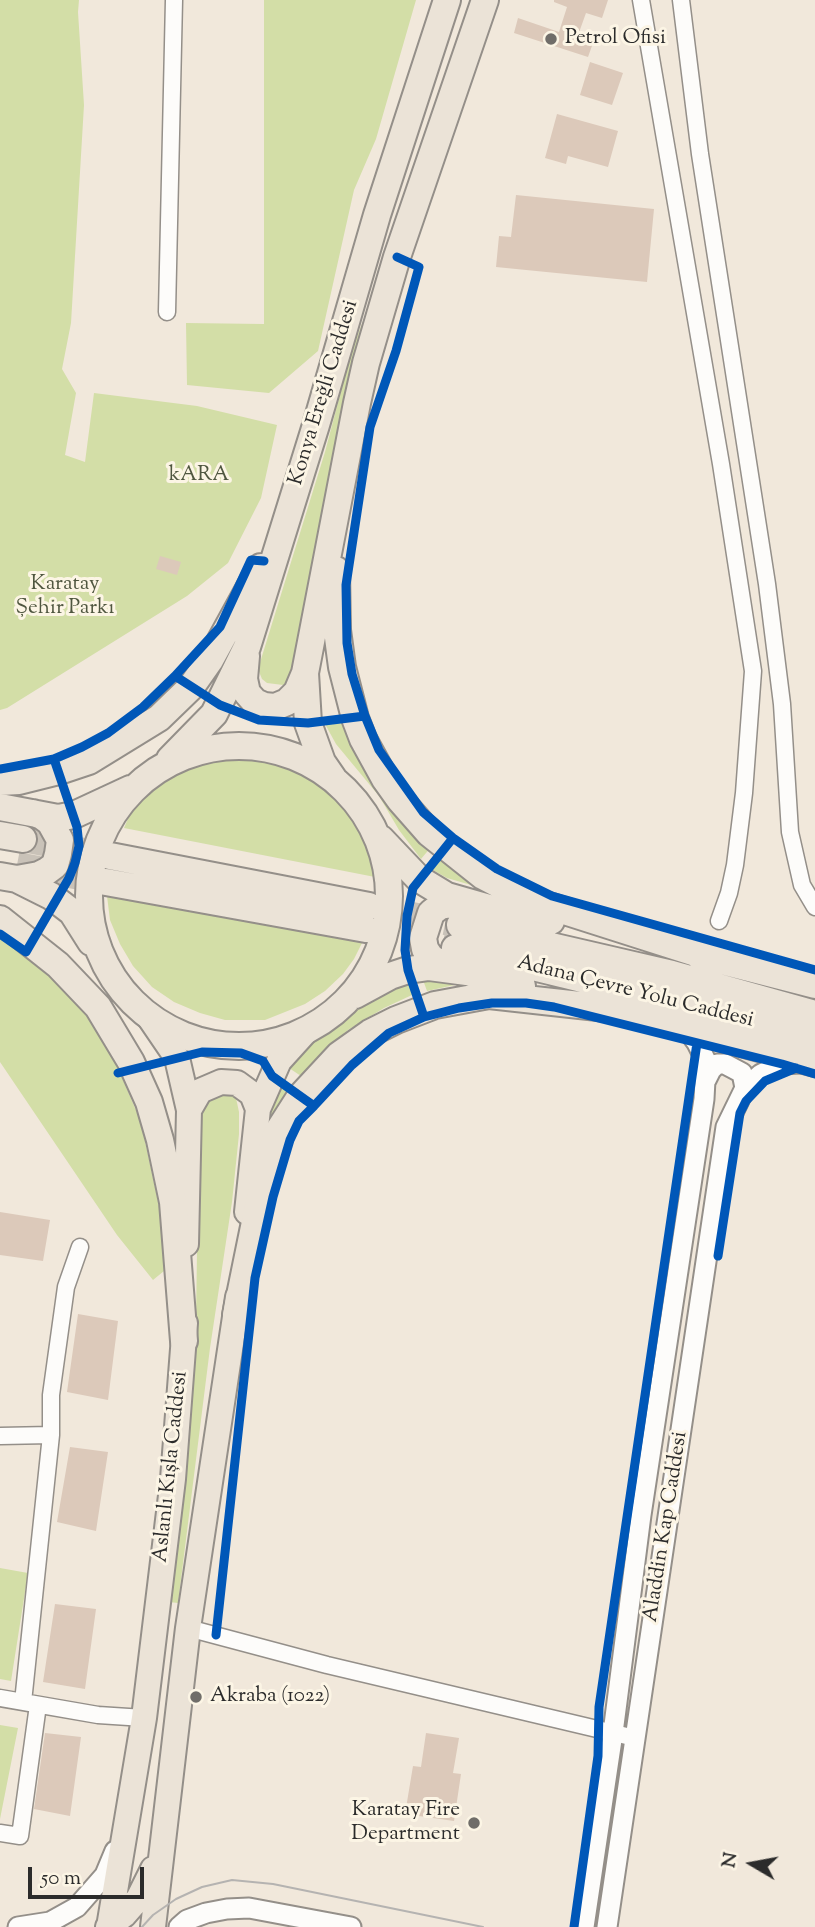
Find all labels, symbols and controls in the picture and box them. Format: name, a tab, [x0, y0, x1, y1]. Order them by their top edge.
place label: Petrol Ofisi	[565, 26, 666, 52]
marker: Petrol Ofisi	[543, 31, 559, 47]
street label: Konya Ereğli Caddesi	[285, 297, 365, 489]
park label: kARA	[169, 463, 229, 489]
park label: Karatay Şehir Parkı	[16, 572, 114, 622]
street label: Adana Çevre Yolu Caddesi	[514, 951, 756, 1035]
street label: Aslanlı Kışla Caddesi	[149, 1370, 195, 1564]
street label: Aladdin Kap Caddesi	[639, 1430, 695, 1624]
place label: Akraba (1022)	[210, 1684, 330, 1710]
marker: Akraba (1022)	[188, 1689, 204, 1705]
place label: Karatay Fire Department	[351, 1798, 460, 1848]
marker: Karatay Fire Department	[466, 1815, 482, 1831]
north arrow	[717, 1829, 787, 1899]
text: N	[716, 1850, 745, 1870]
scale bar	[32, 1854, 147, 1898]
text: 50 m	[41, 1864, 81, 1894]

